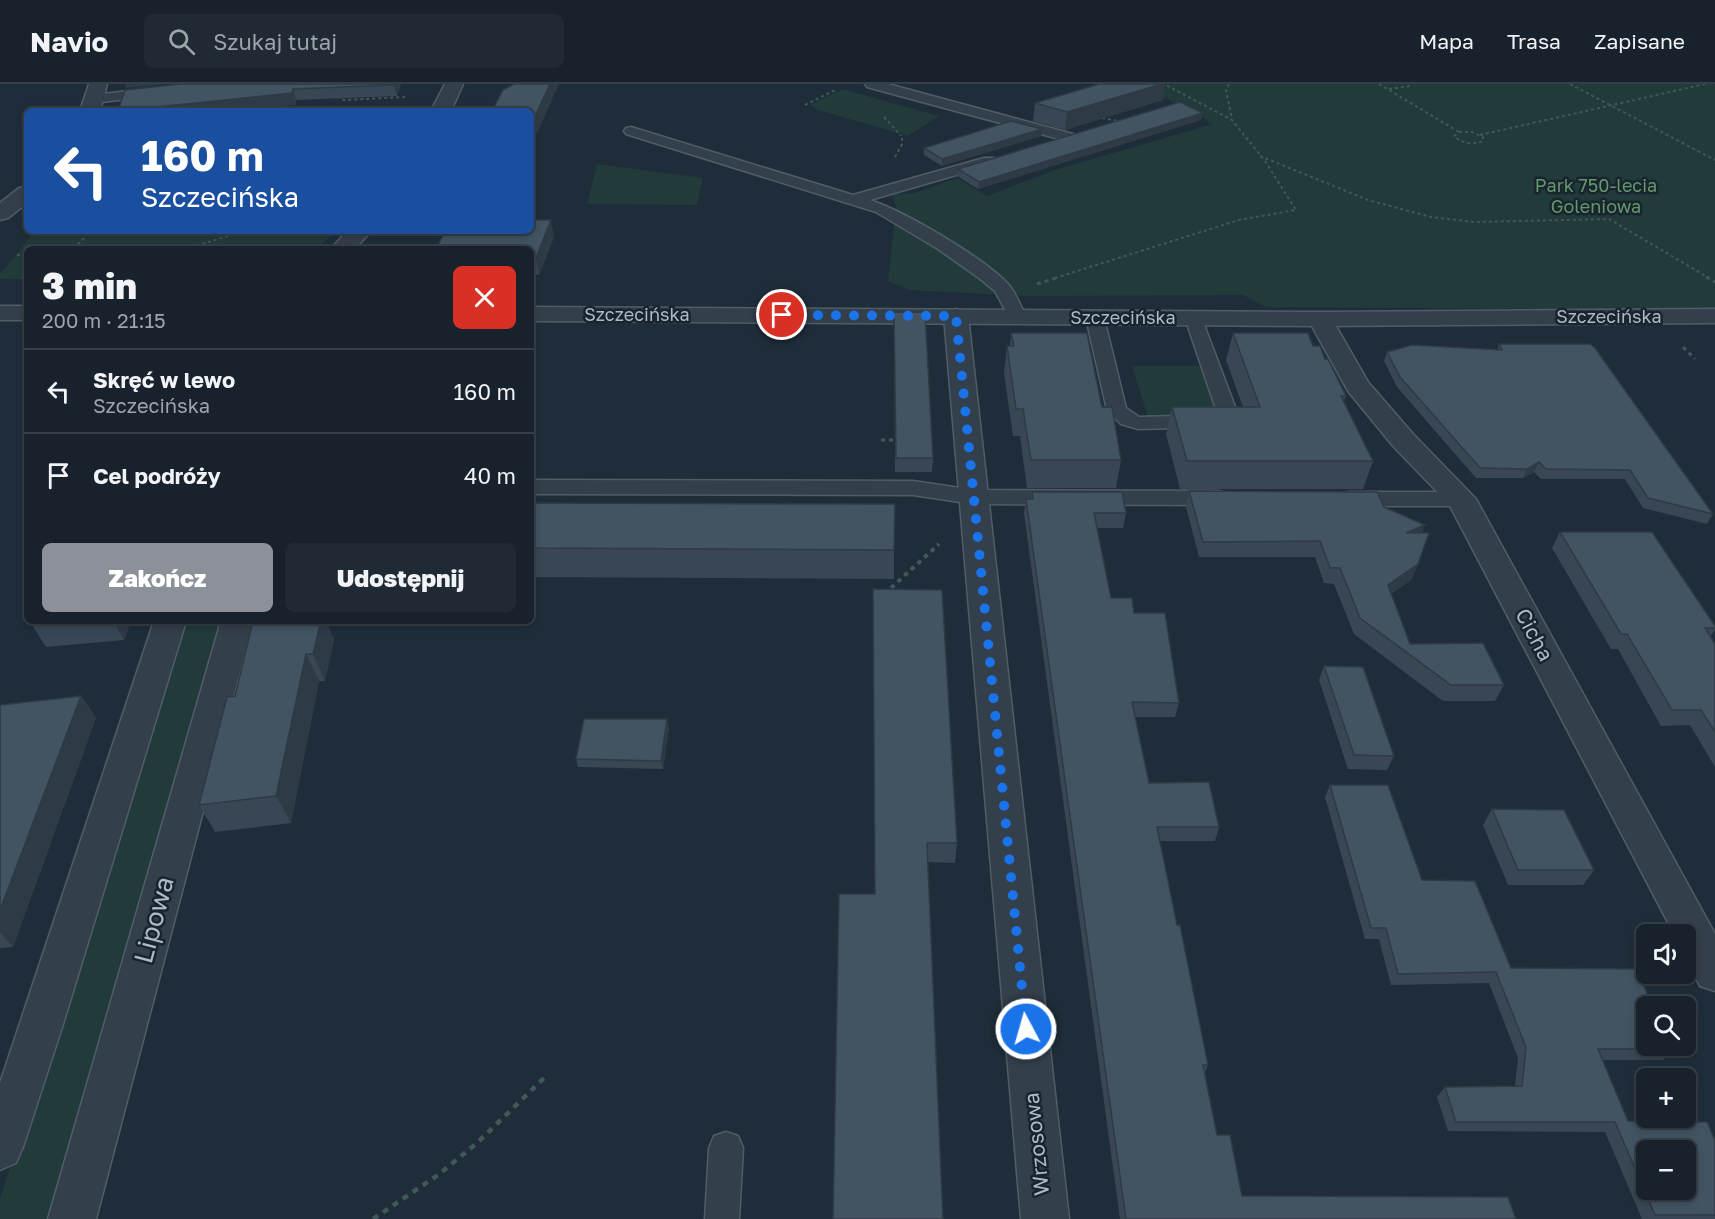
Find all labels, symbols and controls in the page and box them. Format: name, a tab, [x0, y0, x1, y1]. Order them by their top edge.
search box	[144, 14, 564, 68]
text: Navio	[30, 25, 108, 58]
icon: search	[165, 25, 198, 58]
text: Szukaj tutaj	[213, 28, 337, 55]
text: Mapa	[1419, 28, 1474, 54]
text: Trasa	[1507, 28, 1561, 54]
text: Zapisane	[1594, 28, 1685, 54]
text: 160 m	[141, 130, 264, 180]
icon: left	[42, 132, 120, 210]
park label: Park 750-lecia Goleniowa	[1535, 174, 1657, 217]
text: Szczecińska	[141, 181, 299, 213]
text: 3 min	[42, 264, 137, 307]
button: close	[453, 266, 516, 329]
pin	[756, 289, 807, 340]
icon: arrive	[765, 298, 798, 331]
street label: Szczecińska	[584, 303, 690, 325]
street label: Szczecińska	[1556, 305, 1662, 327]
street label: Szczecińska	[1070, 306, 1176, 328]
text: 200 m · 21:15	[42, 308, 166, 332]
text: Skręć w lewo	[93, 366, 235, 393]
icon: left	[42, 375, 75, 408]
text: 160 m	[453, 378, 516, 405]
text: Szczecińska	[93, 393, 210, 417]
icon: arrive	[42, 459, 75, 492]
text: Cel podróży	[93, 462, 221, 489]
text: 40 m	[464, 462, 516, 489]
button: Zakończ	[42, 543, 273, 612]
button: Udostępnij	[285, 543, 516, 612]
street label: Cicha	[1510, 604, 1560, 665]
street label: Lipowa	[127, 873, 180, 967]
map controls	[1636, 924, 1696, 1200]
button: sound	[1636, 924, 1696, 984]
button: search	[1636, 996, 1696, 1056]
position arrow	[994, 997, 1058, 1061]
button: +	[1636, 1068, 1696, 1128]
street label: Wrzosowa	[1018, 1091, 1054, 1197]
button: −	[1636, 1140, 1696, 1200]

